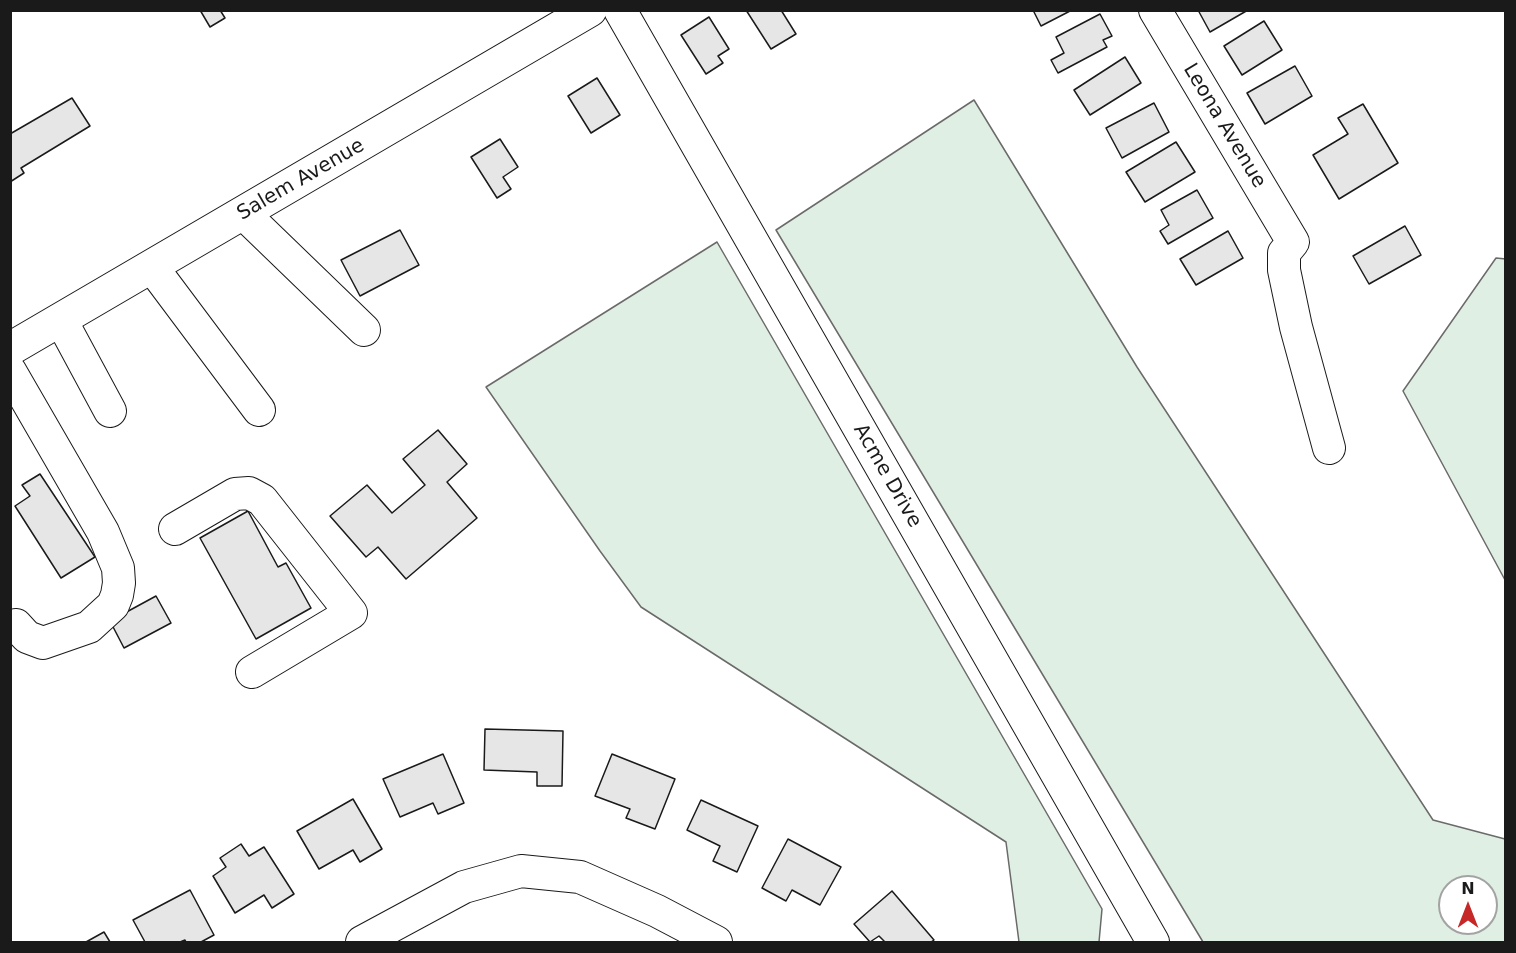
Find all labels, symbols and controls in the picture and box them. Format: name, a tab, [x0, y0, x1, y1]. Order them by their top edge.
street label: Leona Avenue	[1177, 59, 1271, 193]
street label: Salem Avenue	[233, 134, 369, 226]
street label: Acme Drive	[848, 420, 926, 532]
north arrow	[1438, 875, 1498, 935]
text: N	[1461, 879, 1475, 898]

